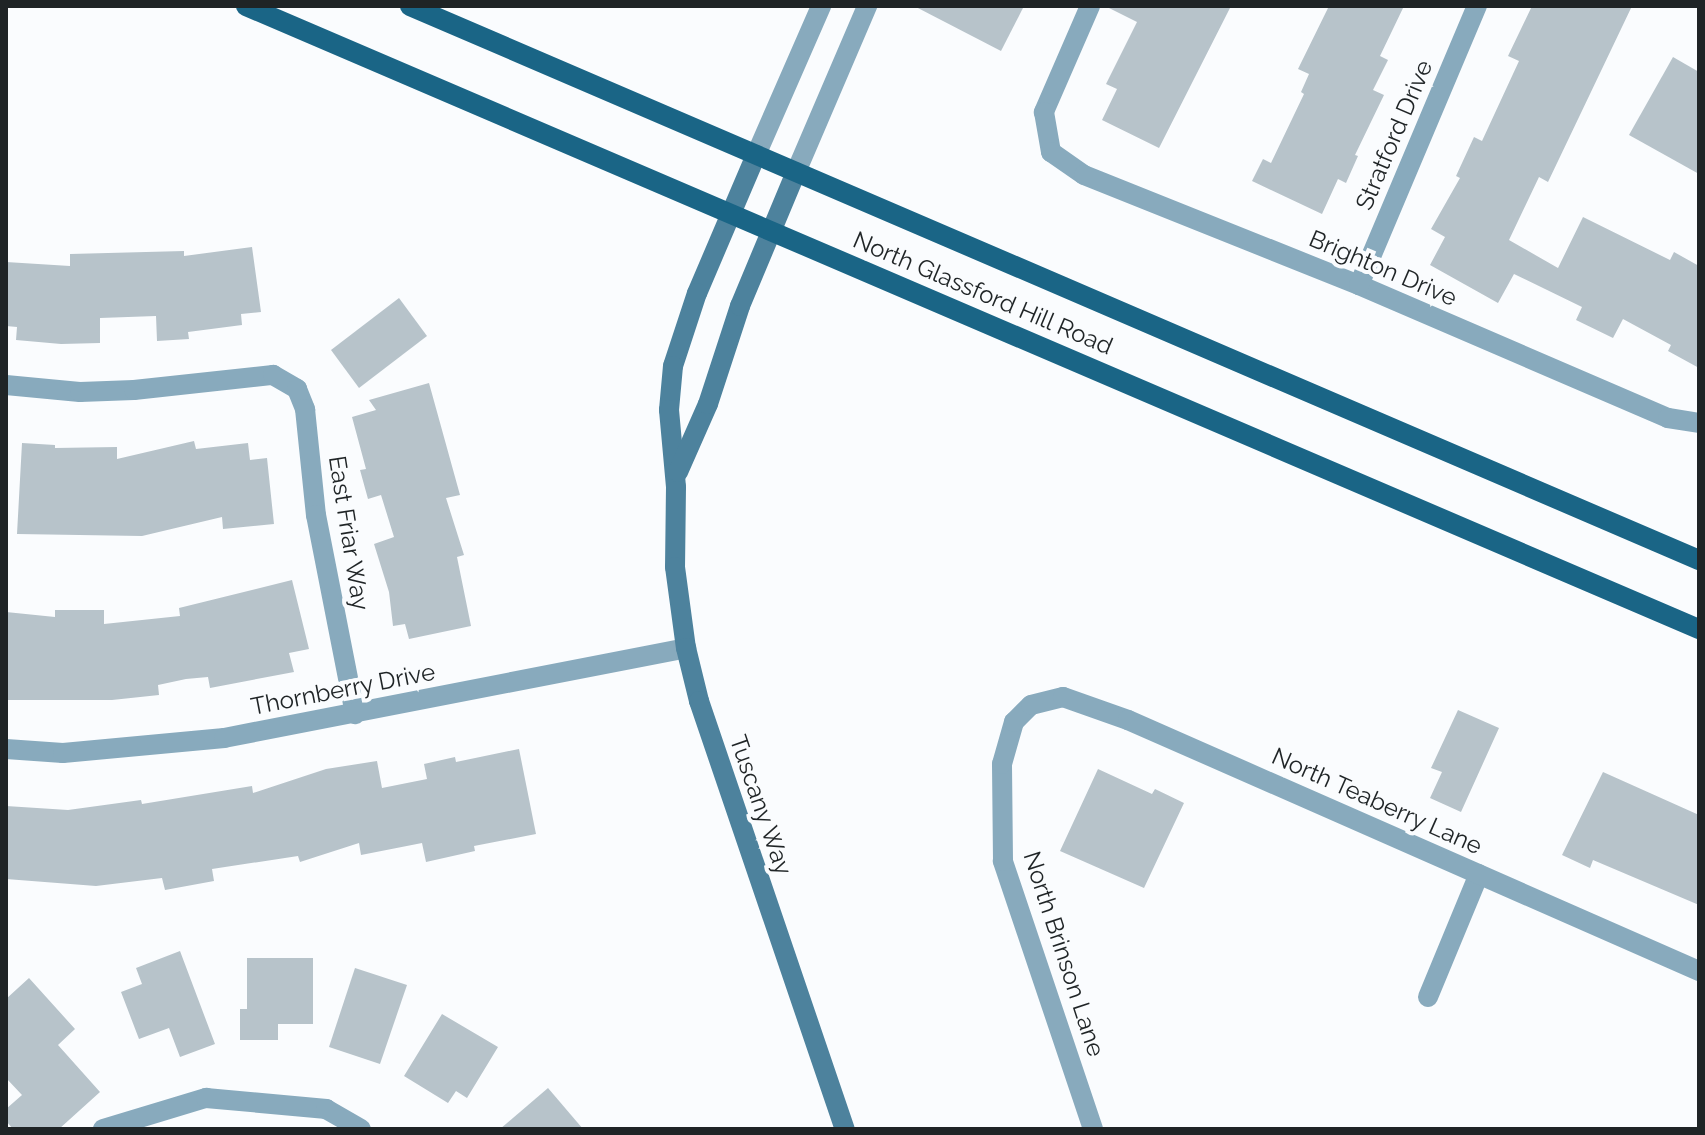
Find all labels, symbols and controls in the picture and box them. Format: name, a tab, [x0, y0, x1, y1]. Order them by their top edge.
street label: Stratford Drive	[1349, 56, 1439, 214]
street label: Brighton Drive	[1305, 224, 1461, 312]
street label: North Glassford Hill Road	[849, 225, 1117, 361]
street label: East Friar Way	[322, 453, 376, 613]
street label: Thornberry Drive	[248, 657, 438, 721]
street label: Tuscany Way	[723, 731, 799, 879]
street label: North Teaberry Lane	[1267, 741, 1487, 861]
street label: North Brinson Lane	[1017, 848, 1111, 1060]

